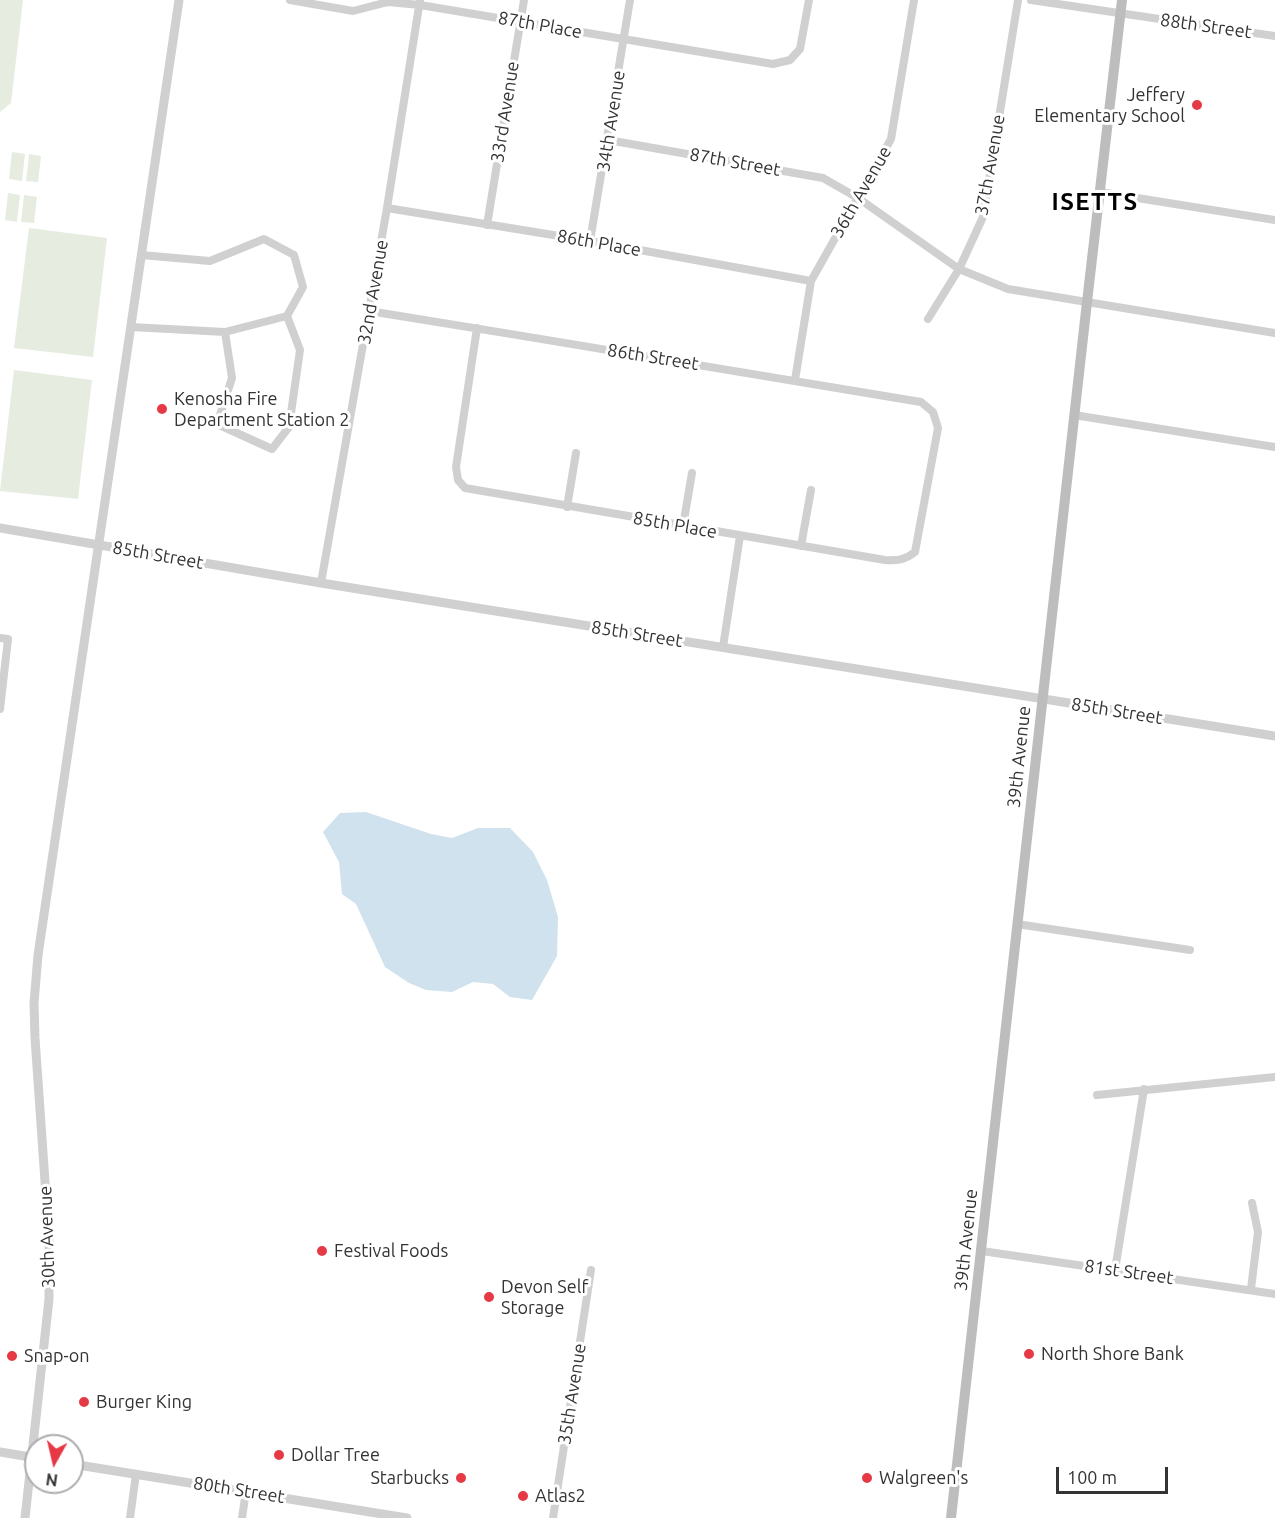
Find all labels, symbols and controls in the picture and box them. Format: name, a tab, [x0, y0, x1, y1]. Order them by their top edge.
street label: 87th Place	[496, 7, 584, 43]
street label: 88th Street	[1159, 9, 1253, 43]
street label: 33rd Avenue	[486, 60, 524, 164]
street label: 34th Avenue	[592, 69, 630, 173]
place label: Jeffery Elementary School	[1034, 84, 1185, 127]
marker: Jeffery Elementary School	[1190, 98, 1204, 112]
street label: 37th Avenue	[970, 113, 1010, 217]
street label: 36th Avenue	[826, 142, 896, 242]
street label: 87th Street	[688, 143, 782, 181]
district label: ISETTS	[1051, 188, 1139, 216]
street label: 86th Place	[555, 225, 643, 261]
street label: 32nd Avenue	[353, 238, 393, 346]
street label: 86th Street	[606, 339, 700, 375]
place label: Kenosha Fire Department Station 2	[174, 388, 350, 430]
marker: Kenosha Fire Department Station 2	[155, 402, 169, 416]
street label: 85th Place	[631, 507, 719, 543]
street label: 85th Street	[111, 536, 205, 574]
street label: 85th Street	[590, 616, 684, 652]
street label: 85th Street	[1070, 693, 1164, 729]
street label: 39th Avenue	[1003, 705, 1035, 809]
street label: 30th Avenue	[34, 1185, 60, 1289]
street label: 39th Avenue	[950, 1188, 982, 1292]
place label: Festival Foods	[334, 1240, 448, 1262]
marker: Festival Foods	[315, 1244, 329, 1258]
street label: 81st Street	[1083, 1255, 1175, 1289]
place label: Devon Self Storage	[501, 1276, 588, 1318]
marker: Devon Self Storage	[482, 1290, 496, 1304]
street label: 35th Avenue	[553, 1342, 591, 1446]
place label: North Shore Bank	[1041, 1343, 1184, 1365]
place label: Snap-on	[24, 1345, 90, 1367]
marker: North Shore Bank	[1022, 1347, 1036, 1361]
marker: Snap-on	[5, 1349, 19, 1363]
place label: Burger King	[96, 1391, 192, 1413]
marker: Burger King	[77, 1395, 91, 1409]
north arrow	[24, 1434, 84, 1494]
place label: Dollar Tree	[291, 1444, 380, 1466]
marker: Dollar Tree	[272, 1448, 286, 1462]
scale bar	[1059, 1455, 1172, 1493]
place label: Starbucks	[370, 1467, 449, 1489]
place label: Walgreen's	[879, 1467, 968, 1489]
text: 100 m	[1067, 1467, 1117, 1487]
text: N	[45, 1470, 59, 1490]
marker: Starbucks	[454, 1471, 468, 1485]
marker: Walgreen's	[860, 1471, 874, 1485]
street label: 80th Street	[192, 1472, 286, 1508]
place label: Atlas2	[535, 1485, 586, 1507]
marker: Atlas2	[516, 1489, 530, 1503]

